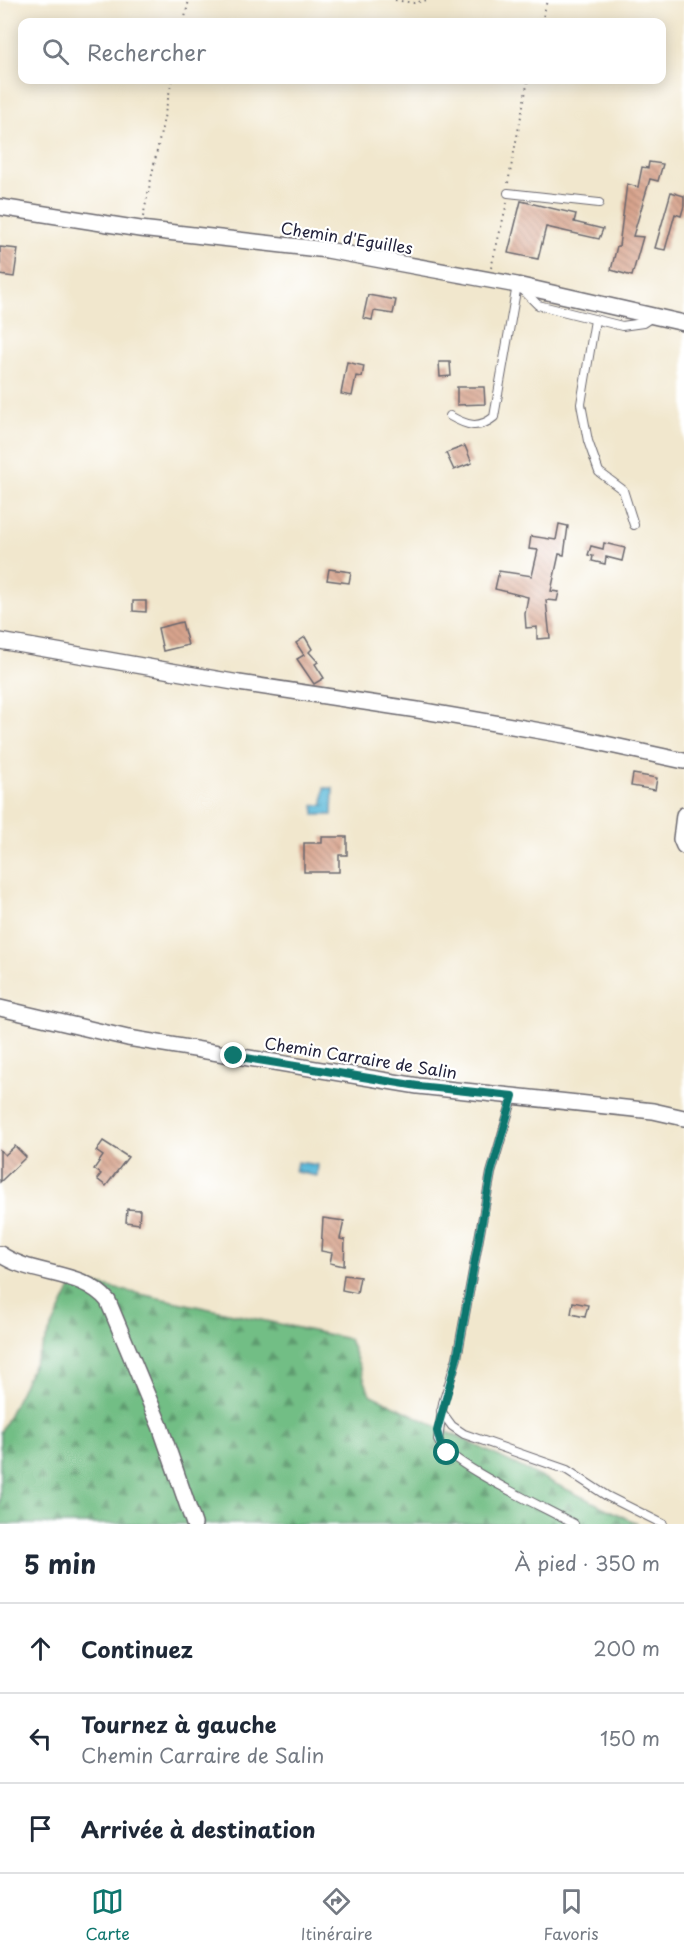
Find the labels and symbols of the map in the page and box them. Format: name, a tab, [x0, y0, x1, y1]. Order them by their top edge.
street label: Chemin d'Eguilles	[279, 215, 415, 259]
street label: Chemin Carraire de Salin	[263, 1030, 459, 1084]
route end	[220, 1042, 246, 1068]
route start	[433, 1439, 459, 1465]

